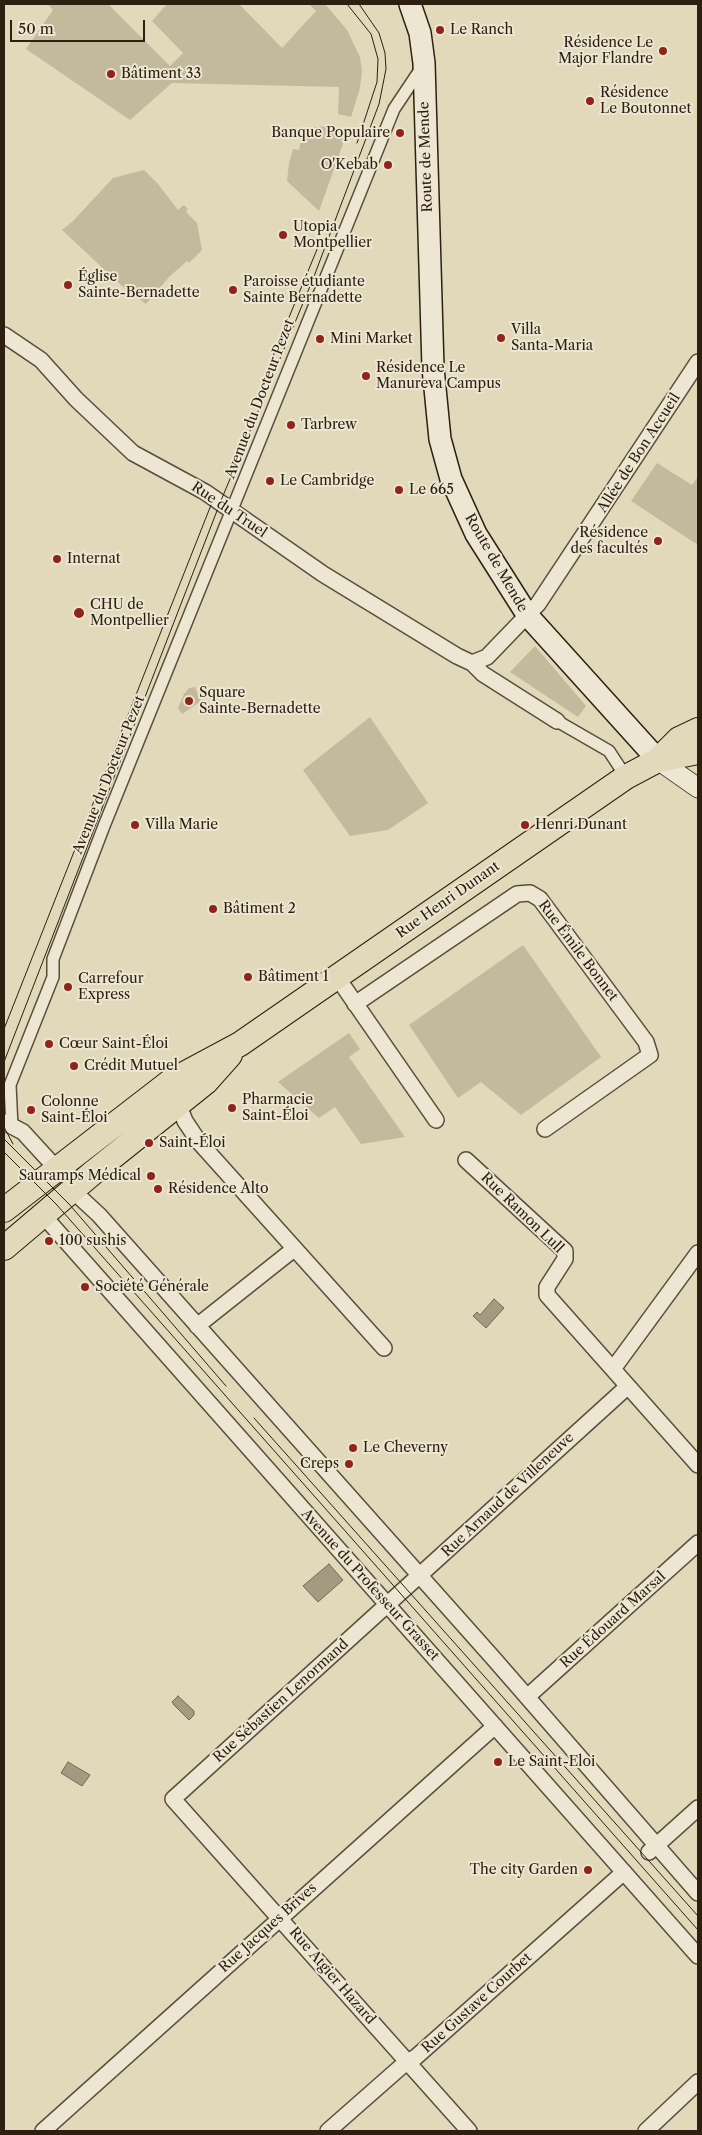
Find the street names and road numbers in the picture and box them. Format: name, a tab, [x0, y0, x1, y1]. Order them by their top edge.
street label: Route de Mende	[416, 101, 436, 213]
street label: Avenue du Docteur Pezet	[222, 317, 298, 481]
street label: Allée de Bon Accueil	[594, 390, 684, 516]
street label: Rue du Truel	[188, 479, 270, 541]
street label: Route de Mende	[461, 511, 531, 615]
street label: Avenue du Docteur Pezet	[69, 693, 149, 857]
street label: Rue Henri Dunant	[393, 858, 503, 942]
street label: Rue Émile Bonnet	[535, 897, 621, 1005]
street label: Rue Ramon Lull	[477, 1169, 567, 1257]
street label: Rue Arnaud de Villeneuve	[438, 1429, 578, 1561]
street label: Avenue du Professeur Grasset	[297, 1506, 443, 1664]
street label: Rue Édouard Marsal	[557, 1568, 669, 1672]
street label: Rue Sébastien Lenormand	[210, 1636, 352, 1766]
street label: Rue Jacques Brives	[216, 1880, 320, 1976]
street label: Rue Atgier Hazard	[285, 1924, 379, 2028]
street label: Rue Gustave Courbet	[419, 1949, 535, 2057]

